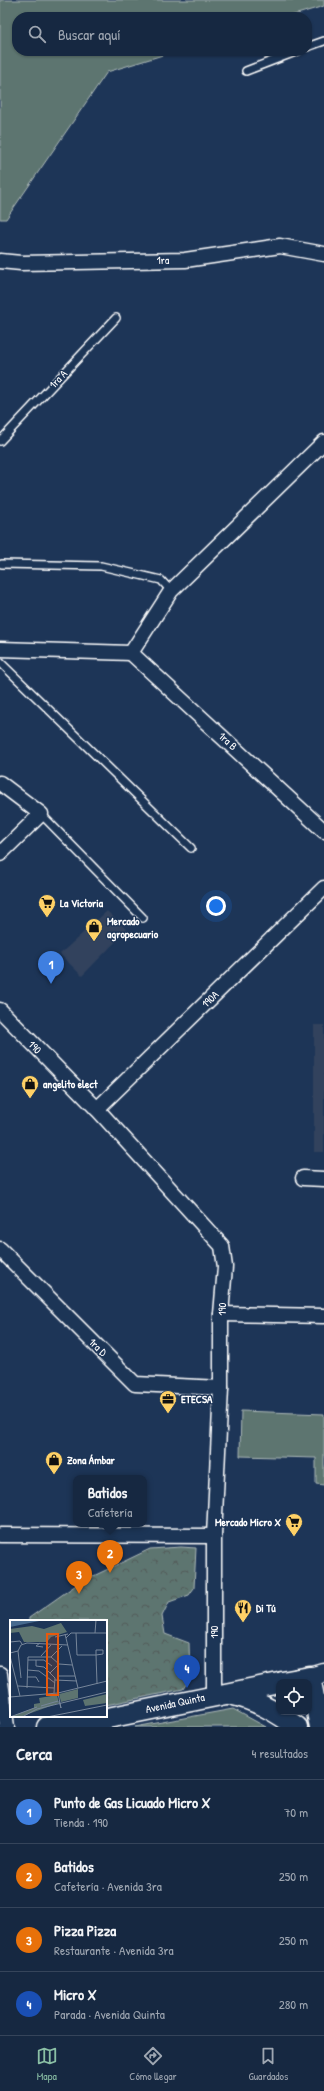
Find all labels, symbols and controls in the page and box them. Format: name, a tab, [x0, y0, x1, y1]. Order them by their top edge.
search box	[12, 12, 312, 56]
icon: search	[26, 23, 48, 45]
text: Buscar aquí	[58, 24, 121, 45]
street label: 1ra	[157, 253, 170, 267]
street label: 1ra A	[46, 366, 71, 391]
street label: 1ra B	[216, 729, 241, 753]
supermarket icon: La Victoria	[37, 893, 57, 918]
place label: La Victoria	[60, 896, 104, 910]
your location	[206, 896, 226, 916]
place label: Mercado agropecuario	[107, 914, 159, 942]
shop icon: Mercado agropecuario	[84, 917, 104, 942]
pin: 1	[38, 951, 64, 984]
street label: 190A	[199, 987, 222, 1010]
street label: 190	[25, 1037, 45, 1057]
shop icon: angelito elect	[20, 1074, 40, 1099]
place label: angelito elect	[43, 1077, 99, 1092]
street label: 190	[215, 1302, 229, 1316]
street label: 1ra D	[86, 1335, 111, 1360]
office icon: ETECSA	[158, 1389, 178, 1414]
place label: ETECSA	[181, 1392, 213, 1406]
shop icon: Zona Ámbar	[44, 1450, 64, 1475]
place label: Zona Ámbar	[67, 1453, 116, 1467]
popup	[73, 1475, 147, 1527]
text: Batidos	[88, 1482, 127, 1503]
text: Cafetería	[88, 1503, 132, 1521]
supermarket icon: Mercado Micro X	[284, 1512, 304, 1537]
place label: Mercado Micro X	[215, 1515, 281, 1529]
pin: 2	[97, 1540, 123, 1573]
pin: 3	[66, 1561, 92, 1594]
restaurant icon: Di Tú	[233, 1598, 253, 1623]
place label: Di Tú	[256, 1601, 276, 1615]
inset map	[10, 1620, 107, 1717]
street label: 190	[207, 1625, 221, 1638]
pin: 4	[174, 1655, 200, 1688]
map controls	[276, 1679, 312, 1715]
button: locate	[276, 1679, 312, 1715]
street label: Avenida Quinta	[144, 1690, 206, 1716]
text: Cerca	[16, 1742, 52, 1765]
text: 4 resultados	[251, 1744, 308, 1762]
text: Punto de Gas Licuado Micro X	[54, 1792, 211, 1813]
text: 1	[27, 1803, 31, 1821]
text: 70 m	[284, 1803, 308, 1821]
text: Tienda · 190	[54, 1813, 108, 1831]
text: Batidos	[54, 1856, 94, 1877]
text: 2	[26, 1867, 32, 1885]
text: 250 m	[279, 1867, 308, 1885]
text: Cafetería · Avenida 3ra	[54, 1877, 162, 1895]
text: Pizza Pizza	[54, 1920, 116, 1941]
text: 3	[26, 1931, 32, 1949]
text: 250 m	[279, 1931, 308, 1949]
text: Restaurante · Avenida 3ra	[54, 1941, 174, 1959]
text: Micro X	[54, 1984, 96, 2005]
text: 4	[27, 1995, 31, 2013]
text: 280 m	[279, 1995, 308, 2013]
text: Parada · Avenida Quinta	[54, 2005, 165, 2023]
tab: Mapa	[36, 2045, 58, 2083]
tab: Cómo llegar	[129, 2045, 177, 2083]
tab: Guardados	[248, 2045, 288, 2083]

